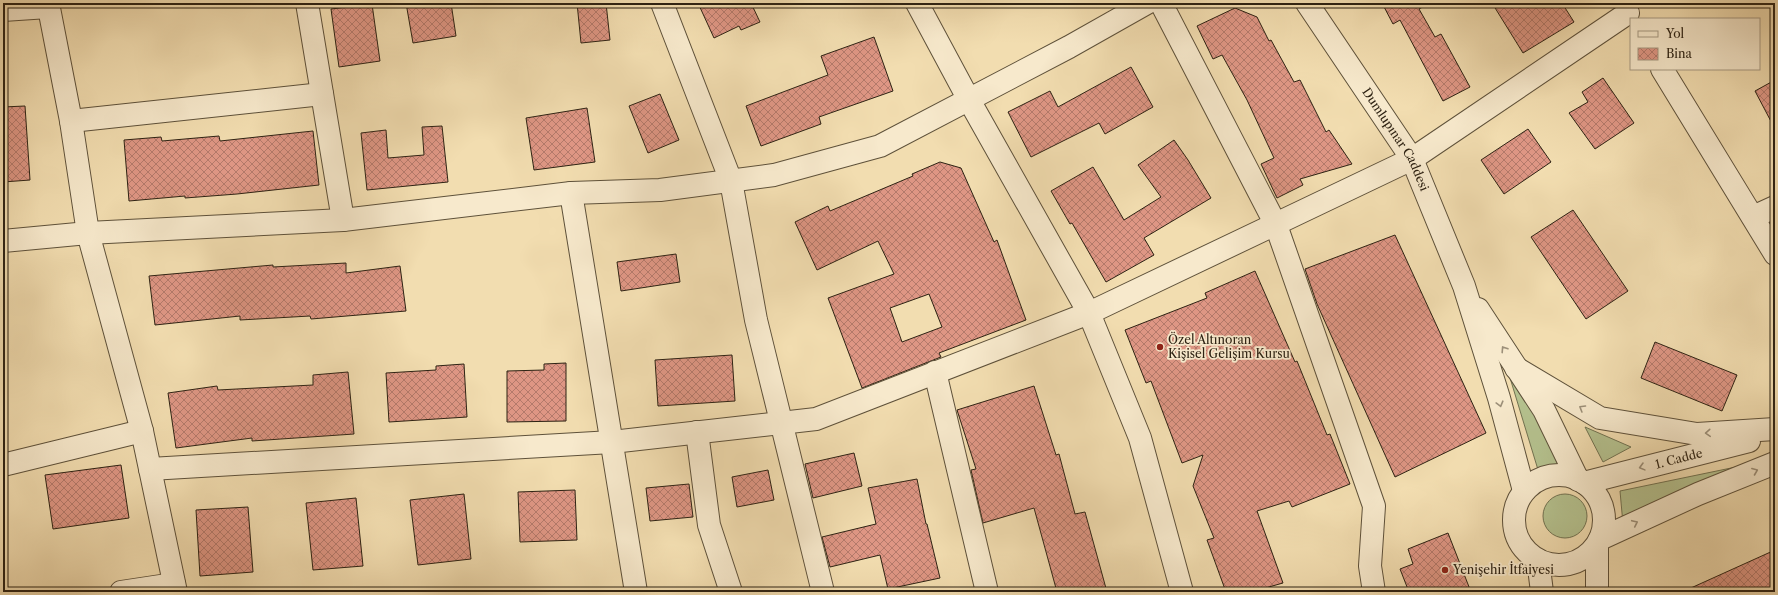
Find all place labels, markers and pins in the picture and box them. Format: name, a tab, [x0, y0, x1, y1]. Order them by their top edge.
place label: Özel Altınoran Kişisel Gelişim Kursu	[1168, 331, 1290, 361]
marker: Özel Altınoran Kişisel Gelişim Kursu	[1155, 342, 1165, 352]
place label: Yenişehir İtfaiyesi	[1452, 561, 1554, 577]
marker: Yenişehir İtfaiyesi	[1440, 565, 1450, 575]

